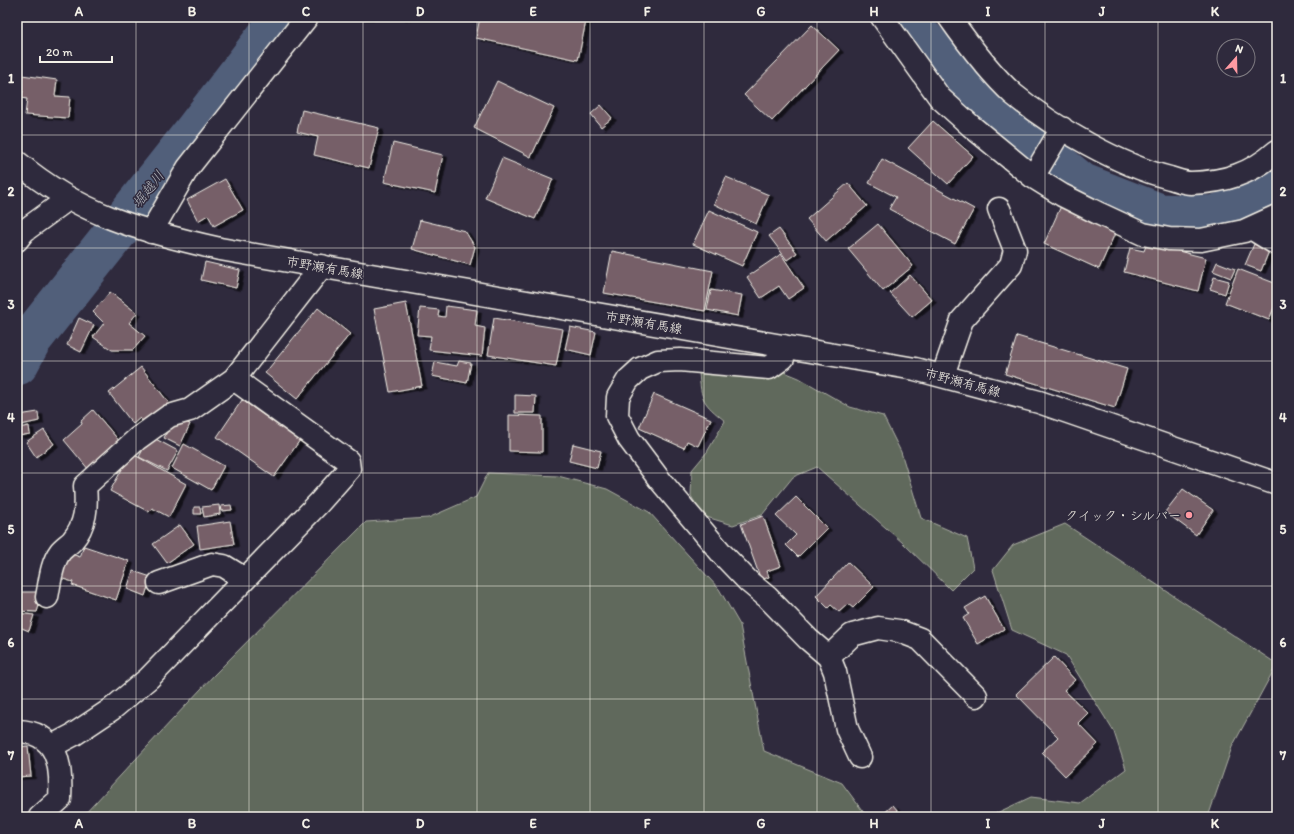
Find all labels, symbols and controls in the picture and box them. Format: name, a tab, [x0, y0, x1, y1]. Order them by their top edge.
text: A	[74, 4, 84, 19]
text: B	[188, 4, 197, 19]
text: C	[302, 4, 311, 19]
text: D	[416, 4, 425, 19]
text: E	[529, 4, 537, 19]
text: F	[644, 4, 651, 19]
text: G	[757, 4, 766, 19]
text: H	[870, 4, 879, 19]
text: I	[986, 4, 991, 19]
text: J	[1098, 4, 1106, 19]
text: K	[1211, 4, 1220, 19]
scale bar	[40, 38, 112, 64]
north arrow	[1216, 38, 1256, 78]
text: N	[1234, 42, 1245, 56]
text: 20 m	[46, 45, 73, 59]
text: 1	[8, 71, 14, 86]
text: 1	[1280, 71, 1286, 86]
water label: 堀越川	[129, 168, 168, 211]
text: 2	[8, 184, 15, 199]
text: 2	[1280, 184, 1287, 199]
street label: 市野瀬有馬線	[285, 253, 366, 282]
text: 3	[7, 297, 15, 312]
text: 3	[1279, 297, 1287, 312]
street label: 市野瀬有馬線	[604, 308, 685, 337]
street label: 市野瀬有馬線	[923, 365, 1003, 400]
text: 4	[7, 410, 15, 425]
text: 4	[1279, 410, 1287, 425]
place label: クイック・シルバー	[1065, 508, 1181, 523]
marker: クイック・シルバー	[1184, 510, 1194, 520]
text: 5	[8, 522, 15, 537]
text: 5	[1280, 522, 1287, 537]
text: 6	[8, 635, 15, 650]
text: 6	[1280, 635, 1287, 650]
text: 7	[7, 748, 15, 763]
text: 7	[1279, 748, 1287, 763]
text: A	[74, 816, 84, 831]
text: B	[188, 816, 197, 831]
text: C	[302, 816, 311, 831]
text: D	[416, 816, 425, 831]
text: E	[529, 816, 537, 831]
text: F	[644, 816, 651, 831]
text: G	[757, 816, 766, 831]
text: H	[870, 816, 879, 831]
text: I	[986, 816, 991, 831]
text: J	[1098, 816, 1106, 831]
text: K	[1211, 816, 1220, 831]

